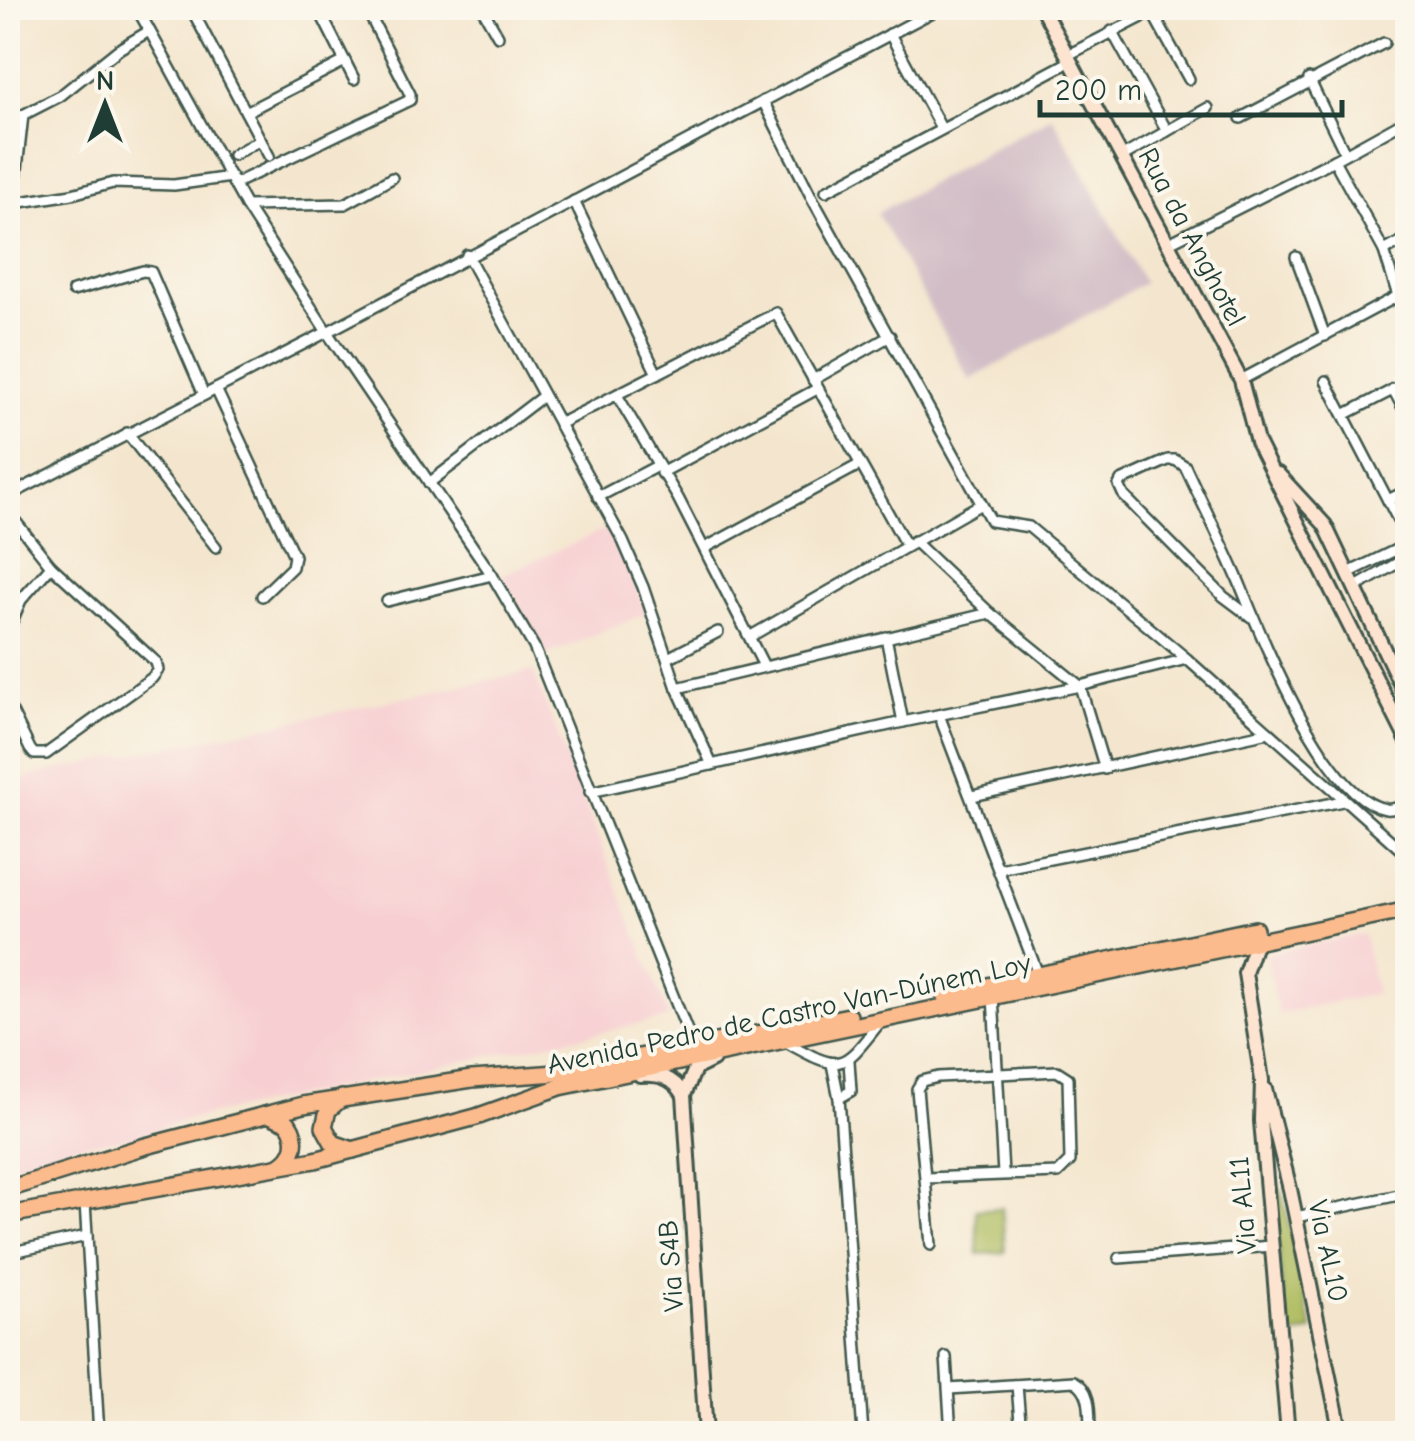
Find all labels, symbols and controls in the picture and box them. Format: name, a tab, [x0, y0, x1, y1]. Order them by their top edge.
north arrow	[55, 55, 155, 155]
scale bar	[1040, 55, 1342, 117]
text: N	[96, 65, 114, 97]
text: 200 m	[1055, 73, 1142, 108]
street label: Rua da Anghotel	[1132, 143, 1252, 331]
street label: Avenida Pedro de Castro Van-Dúnem Loy	[544, 947, 1034, 1081]
street label: Via AL11	[1223, 1155, 1263, 1255]
street label: Via AL10	[1302, 1197, 1354, 1305]
street label: Via S4B	[652, 1219, 690, 1313]

